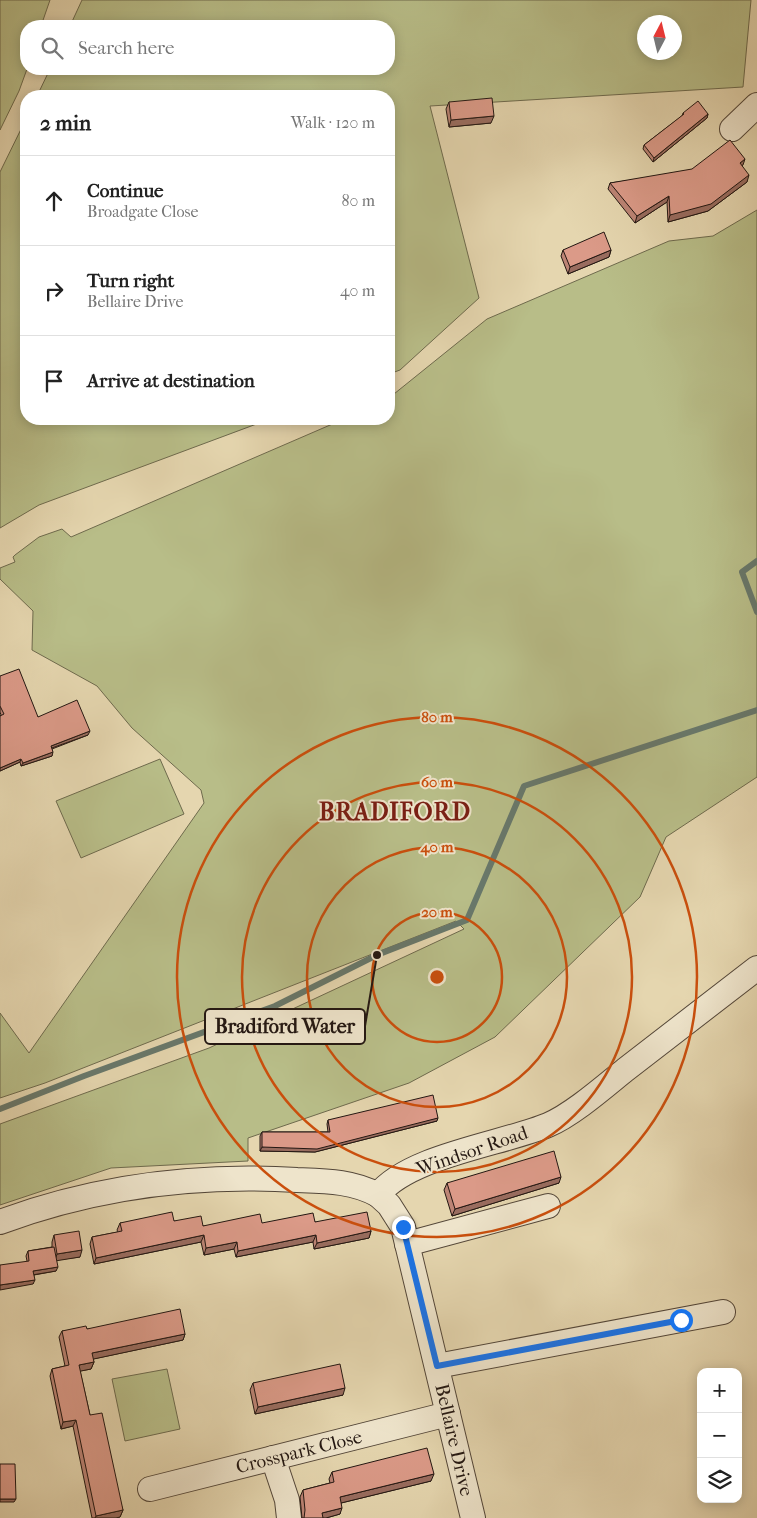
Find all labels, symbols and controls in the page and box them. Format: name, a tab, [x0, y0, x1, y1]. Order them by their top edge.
north arrow	[637, 15, 682, 60]
search box	[20, 20, 395, 75]
icon: search	[38, 34, 66, 62]
text: Search here	[78, 37, 174, 59]
text: 2 min	[40, 111, 91, 135]
text: Walk · 120 m	[291, 113, 375, 132]
text: Continue	[87, 180, 163, 202]
icon: ahead	[40, 187, 68, 215]
text: 80 m	[341, 191, 375, 210]
text: Broadgate Close	[87, 202, 198, 221]
text: Turn right	[87, 270, 174, 292]
icon: right	[40, 277, 68, 305]
text: 40 m	[340, 281, 375, 300]
text: Bellaire Drive	[87, 292, 183, 311]
icon: arrive	[40, 367, 68, 395]
text: Arrive at destination	[87, 370, 255, 392]
text: 80 m	[421, 708, 453, 726]
text: 60 m	[421, 773, 454, 791]
district label: BRADIFORD	[319, 798, 471, 826]
text: 40 m	[420, 838, 454, 856]
text: 20 m	[421, 903, 453, 921]
centre of rings	[428, 968, 446, 986]
callout: Bradiford Water	[205, 1009, 365, 1044]
text: Bradiford Water	[215, 1015, 356, 1038]
street label: Windsor Road	[412, 1121, 531, 1181]
route end	[392, 1216, 415, 1239]
route start	[670, 1309, 693, 1332]
map controls	[697, 1368, 742, 1503]
button: +	[697, 1368, 742, 1413]
street label: Bellaire Drive	[430, 1382, 478, 1498]
button: −	[697, 1413, 742, 1458]
street label: Crosspark Close	[234, 1426, 364, 1478]
button: layers	[697, 1458, 742, 1503]

